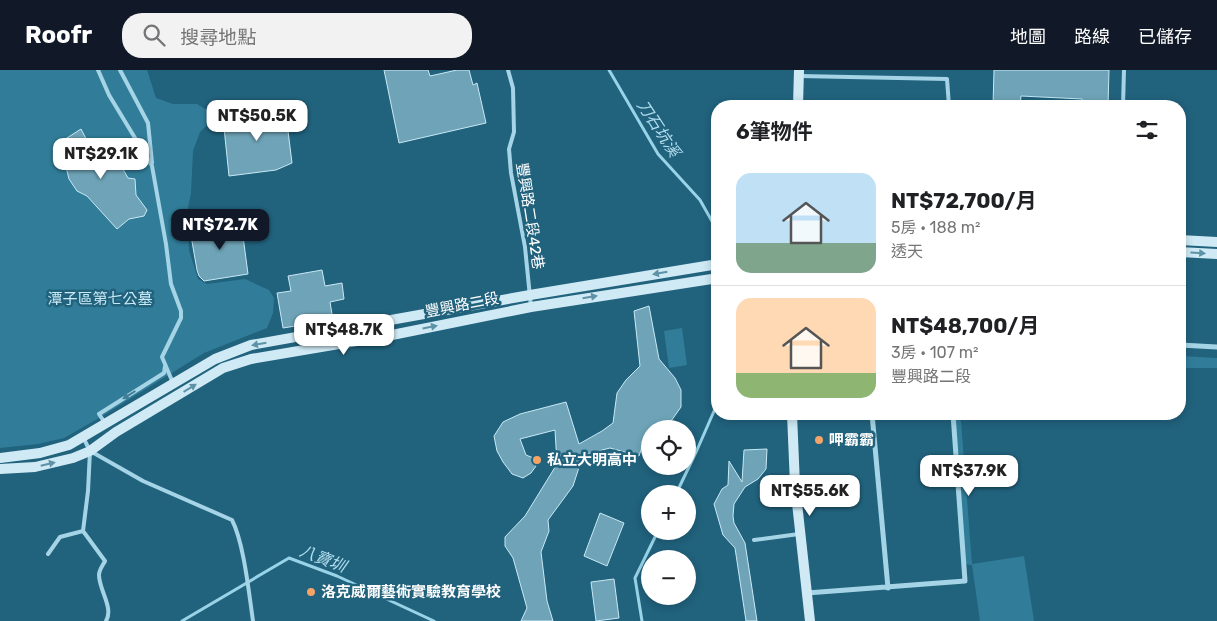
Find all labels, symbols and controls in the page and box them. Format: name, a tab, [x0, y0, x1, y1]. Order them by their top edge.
search box	[122, 13, 472, 58]
text: Roofr	[25, 21, 92, 49]
icon: search	[140, 21, 168, 49]
text: 搜尋地點	[180, 26, 256, 49]
text: 地圖	[1010, 26, 1046, 48]
text: 路線	[1074, 26, 1110, 48]
text: 已儲存	[1138, 26, 1192, 48]
water label: 刀石坑溪	[633, 96, 685, 162]
pin: NT$50.5K	[205, 100, 309, 142]
text: NT$50.5K	[218, 106, 296, 125]
icon: filters	[1133, 116, 1161, 144]
text: 6筆物件	[736, 119, 813, 144]
pin: NT$29.1K	[49, 138, 153, 180]
text: NT$29.1K	[64, 144, 138, 163]
street label: 豐興路二段42巷	[513, 161, 547, 271]
text: NT$72,700/月	[891, 188, 1037, 213]
icon: home	[776, 193, 836, 253]
pin: NT$72.7K	[168, 208, 272, 251]
text: NT$72.7K	[182, 215, 258, 234]
text: 5房 · 188 m²	[891, 218, 980, 237]
text: 透天	[891, 242, 923, 261]
one-way arrow	[1191, 249, 1207, 257]
one-way arrow	[651, 270, 667, 278]
street label: 豐興路二段	[423, 289, 501, 321]
park label: 潭子區第七公墓	[47, 290, 153, 308]
one-way arrow	[583, 293, 599, 301]
text: NT$48,700/月	[891, 313, 1039, 338]
pin: NT$48.7K	[292, 314, 396, 356]
icon: home	[776, 318, 836, 378]
text: NT$48.7K	[305, 320, 383, 339]
one-way arrow	[423, 323, 438, 331]
one-way arrow	[250, 341, 266, 349]
text: 3房 · 107 m²	[891, 343, 979, 362]
text: 豐興路二段	[891, 367, 971, 386]
one-way arrow	[184, 383, 197, 392]
one-way arrow	[123, 391, 136, 400]
map controls	[641, 420, 696, 605]
button: locate	[641, 420, 696, 475]
place label: 呷霸霸	[829, 431, 874, 449]
marker: 呷霸霸	[813, 434, 825, 446]
place label: 私立大明高中	[547, 451, 637, 469]
marker: 私立大明高中	[531, 454, 543, 466]
pin: NT$37.9K	[917, 454, 1021, 497]
one-way arrow	[41, 460, 56, 468]
text: NT$37.9K	[931, 461, 1007, 480]
pin: NT$55.6K	[758, 474, 862, 517]
text: NT$55.6K	[771, 481, 849, 500]
button: +	[641, 485, 696, 540]
water label: 八寶圳	[297, 541, 350, 577]
button: −	[641, 550, 696, 605]
place label: 洛克威爾藝術實驗教育學校	[321, 583, 501, 601]
marker: 洛克威爾藝術實驗教育學校	[305, 586, 317, 598]

